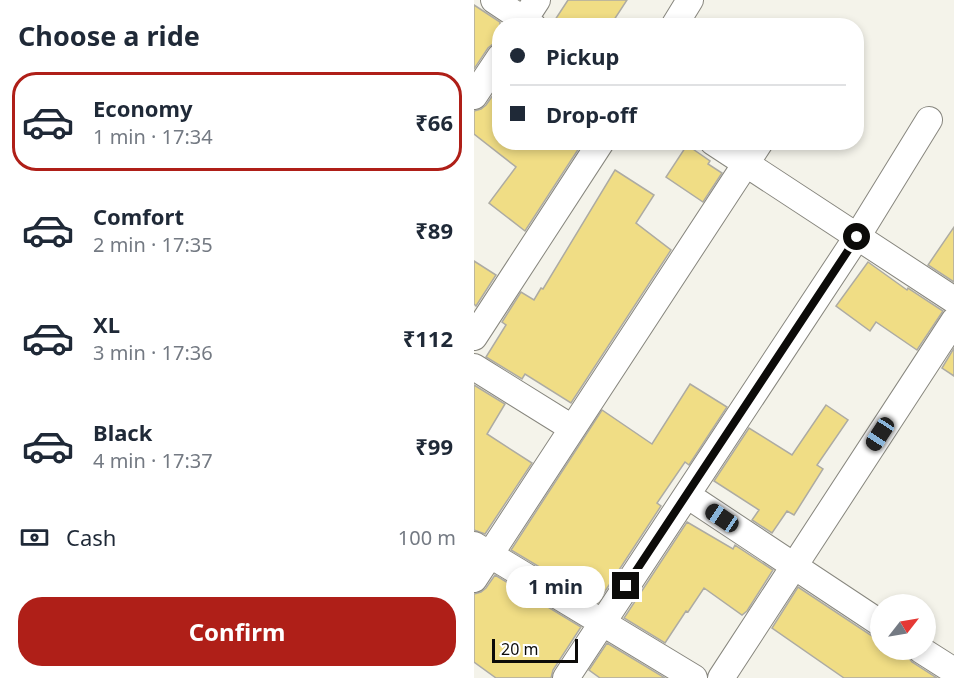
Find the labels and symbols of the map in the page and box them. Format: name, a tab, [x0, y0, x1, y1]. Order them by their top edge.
route start	[843, 223, 870, 250]
car	[863, 414, 897, 454]
car	[702, 500, 742, 536]
callout: 1 min	[506, 565, 605, 607]
route end	[612, 572, 639, 599]
north arrow	[870, 594, 936, 660]
scale bar	[492, 636, 578, 664]

